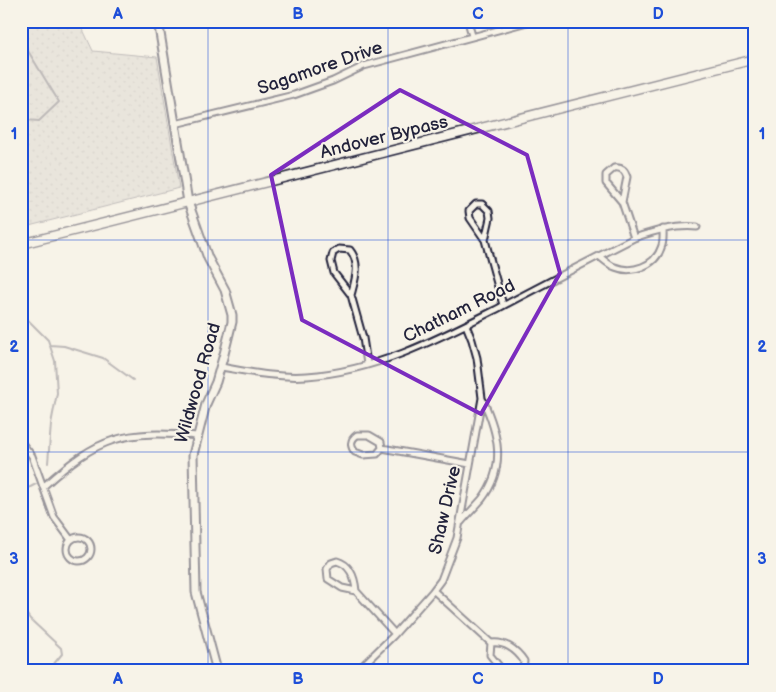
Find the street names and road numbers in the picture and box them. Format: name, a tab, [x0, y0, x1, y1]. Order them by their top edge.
street label: Sagamore Drive	[255, 37, 386, 99]
street label: Andover Bypass	[318, 111, 450, 163]
street label: Chatham Road	[400, 275, 518, 347]
street label: Wildwood Road	[171, 320, 225, 446]
street label: Shaw Drive	[425, 463, 465, 556]

